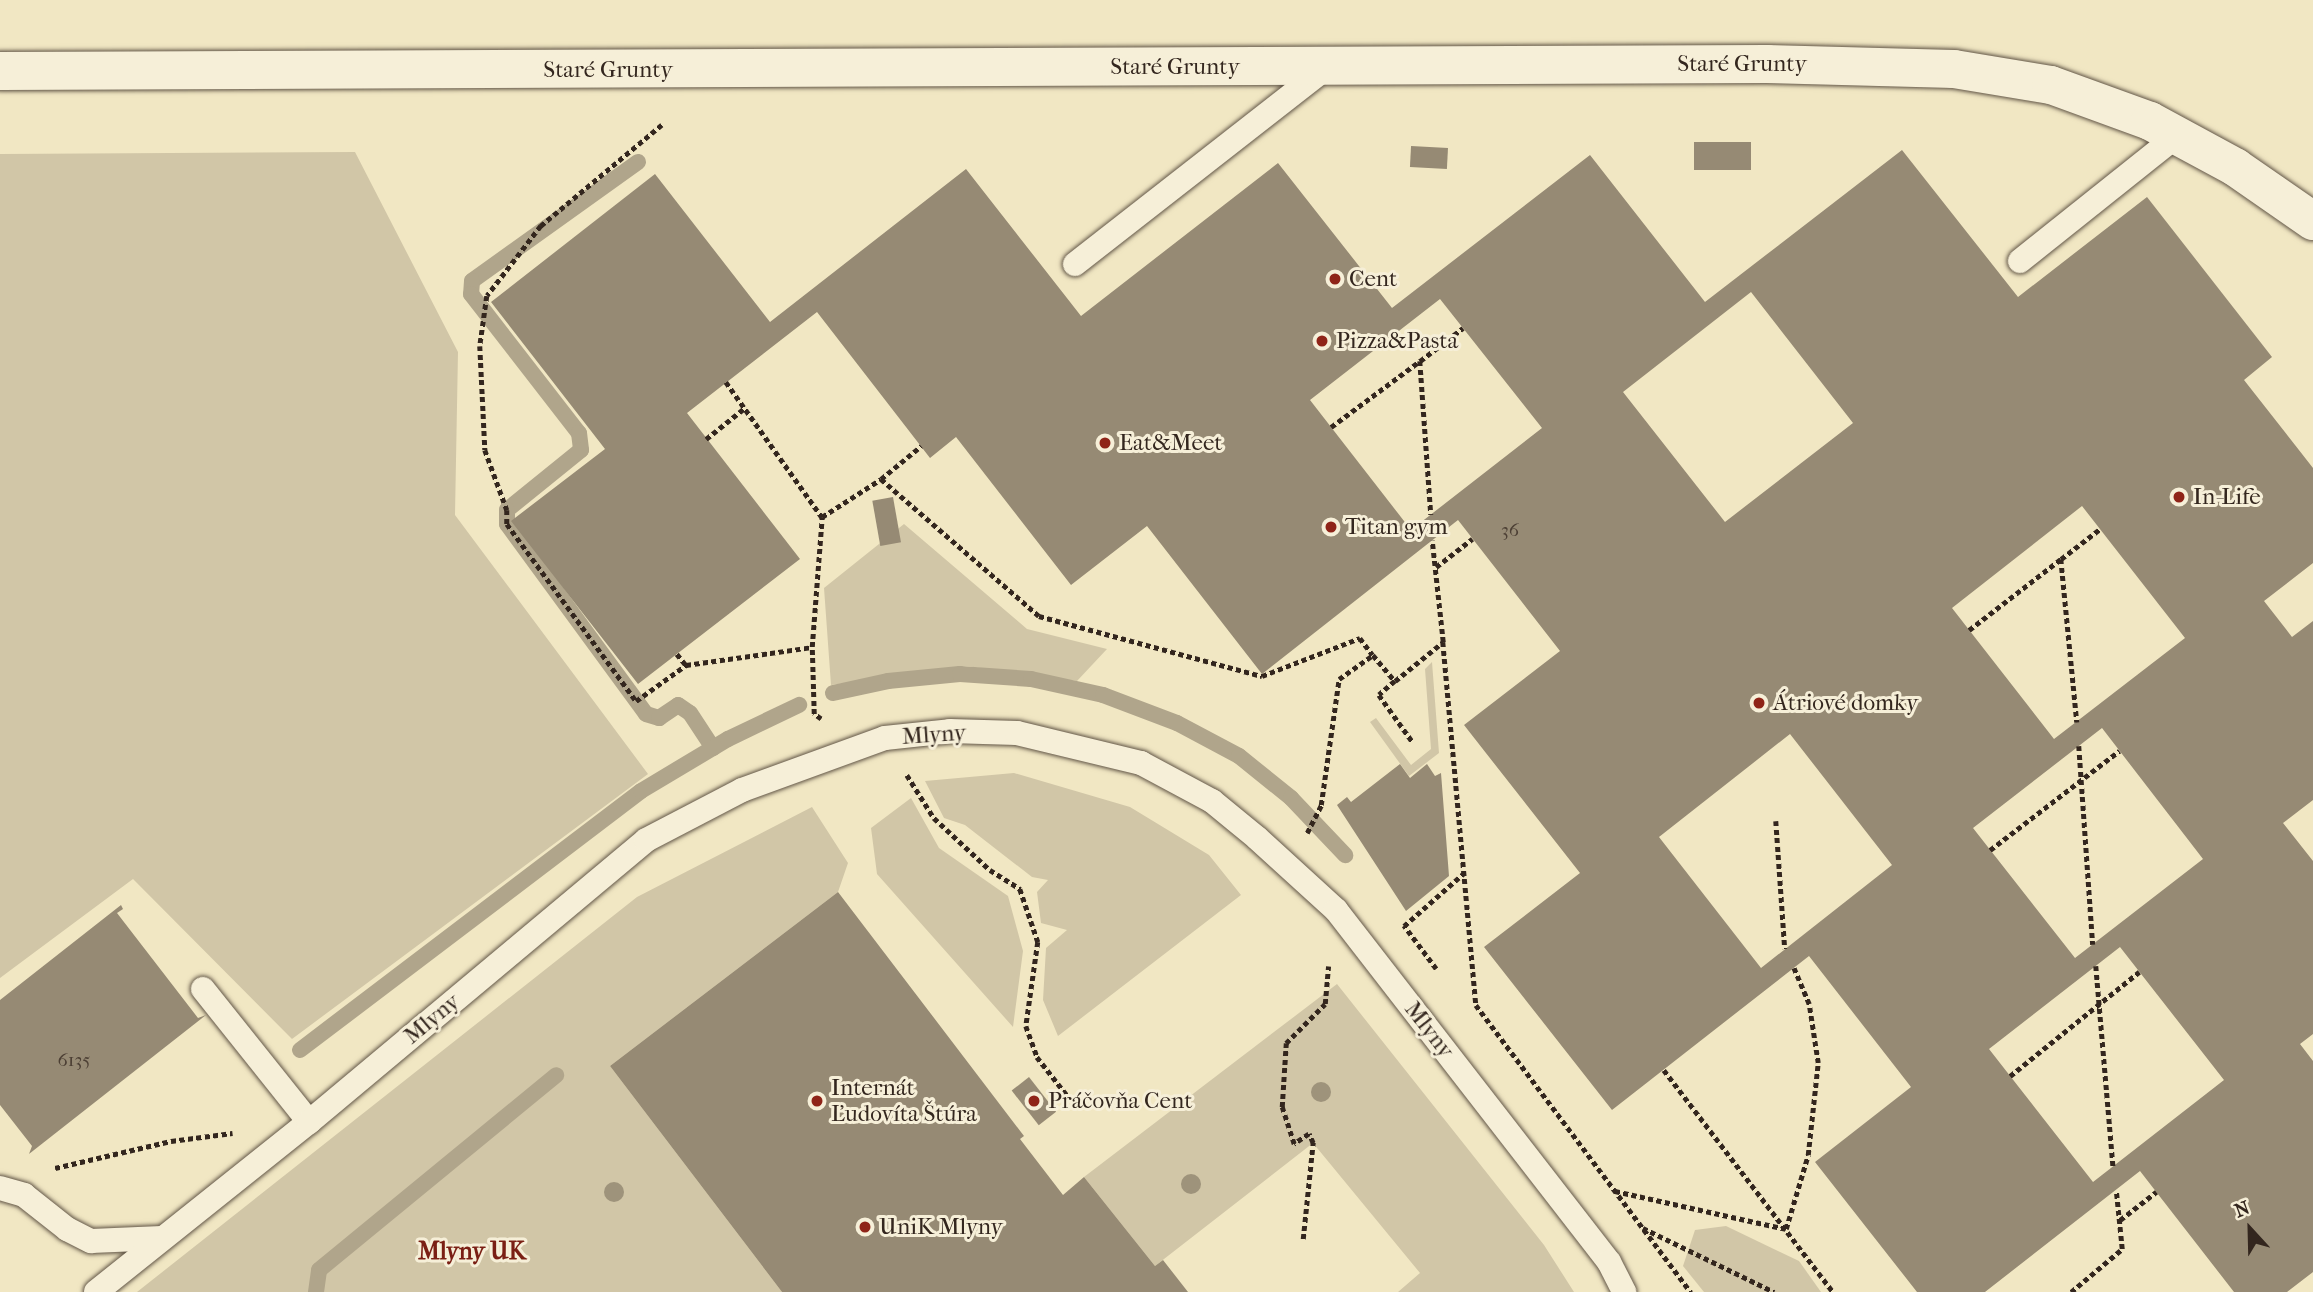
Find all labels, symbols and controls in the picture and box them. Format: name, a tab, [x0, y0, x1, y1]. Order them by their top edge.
street label: Staré Grunty	[1677, 50, 1807, 78]
street label: Staré Grunty	[1110, 53, 1240, 81]
street label: Staré Grunty	[543, 56, 673, 84]
place label: Cent	[1349, 265, 1397, 293]
marker: Cent	[1327, 271, 1343, 287]
place label: Pizza&Pasta	[1336, 327, 1458, 355]
marker: Pizza&Pasta	[1314, 333, 1330, 349]
place label: Eat&Meet	[1119, 429, 1223, 457]
marker: Eat&Meet	[1097, 435, 1113, 451]
place label: In-Life	[2193, 483, 2261, 511]
marker: In-Life	[2171, 489, 2187, 505]
place label: Titan gym	[1345, 513, 1448, 541]
marker: Titan gym	[1323, 519, 1339, 535]
house number: 36	[1501, 520, 1519, 542]
place label: Átriové domky	[1773, 689, 1918, 717]
marker: Átriové domky	[1751, 695, 1767, 711]
street label: Mlyny	[901, 719, 967, 751]
street label: Mlyny	[399, 988, 465, 1050]
street label: Mlyny	[1398, 996, 1460, 1064]
house number: 6135	[58, 1050, 90, 1072]
place label: Internát Ľudovíta Štúra	[831, 1074, 977, 1128]
place label: Práčovňa Cent	[1048, 1087, 1192, 1115]
marker: Internát Ľudovíta Štúra	[809, 1093, 825, 1109]
marker: Práčovňa Cent	[1026, 1093, 1042, 1109]
north arrow	[2215, 1194, 2285, 1264]
text: N	[2231, 1197, 2253, 1222]
place label: UniK Mlyny	[879, 1213, 1003, 1241]
marker: UniK Mlyny	[857, 1219, 873, 1235]
district label: Mlyny UK	[418, 1238, 526, 1266]

